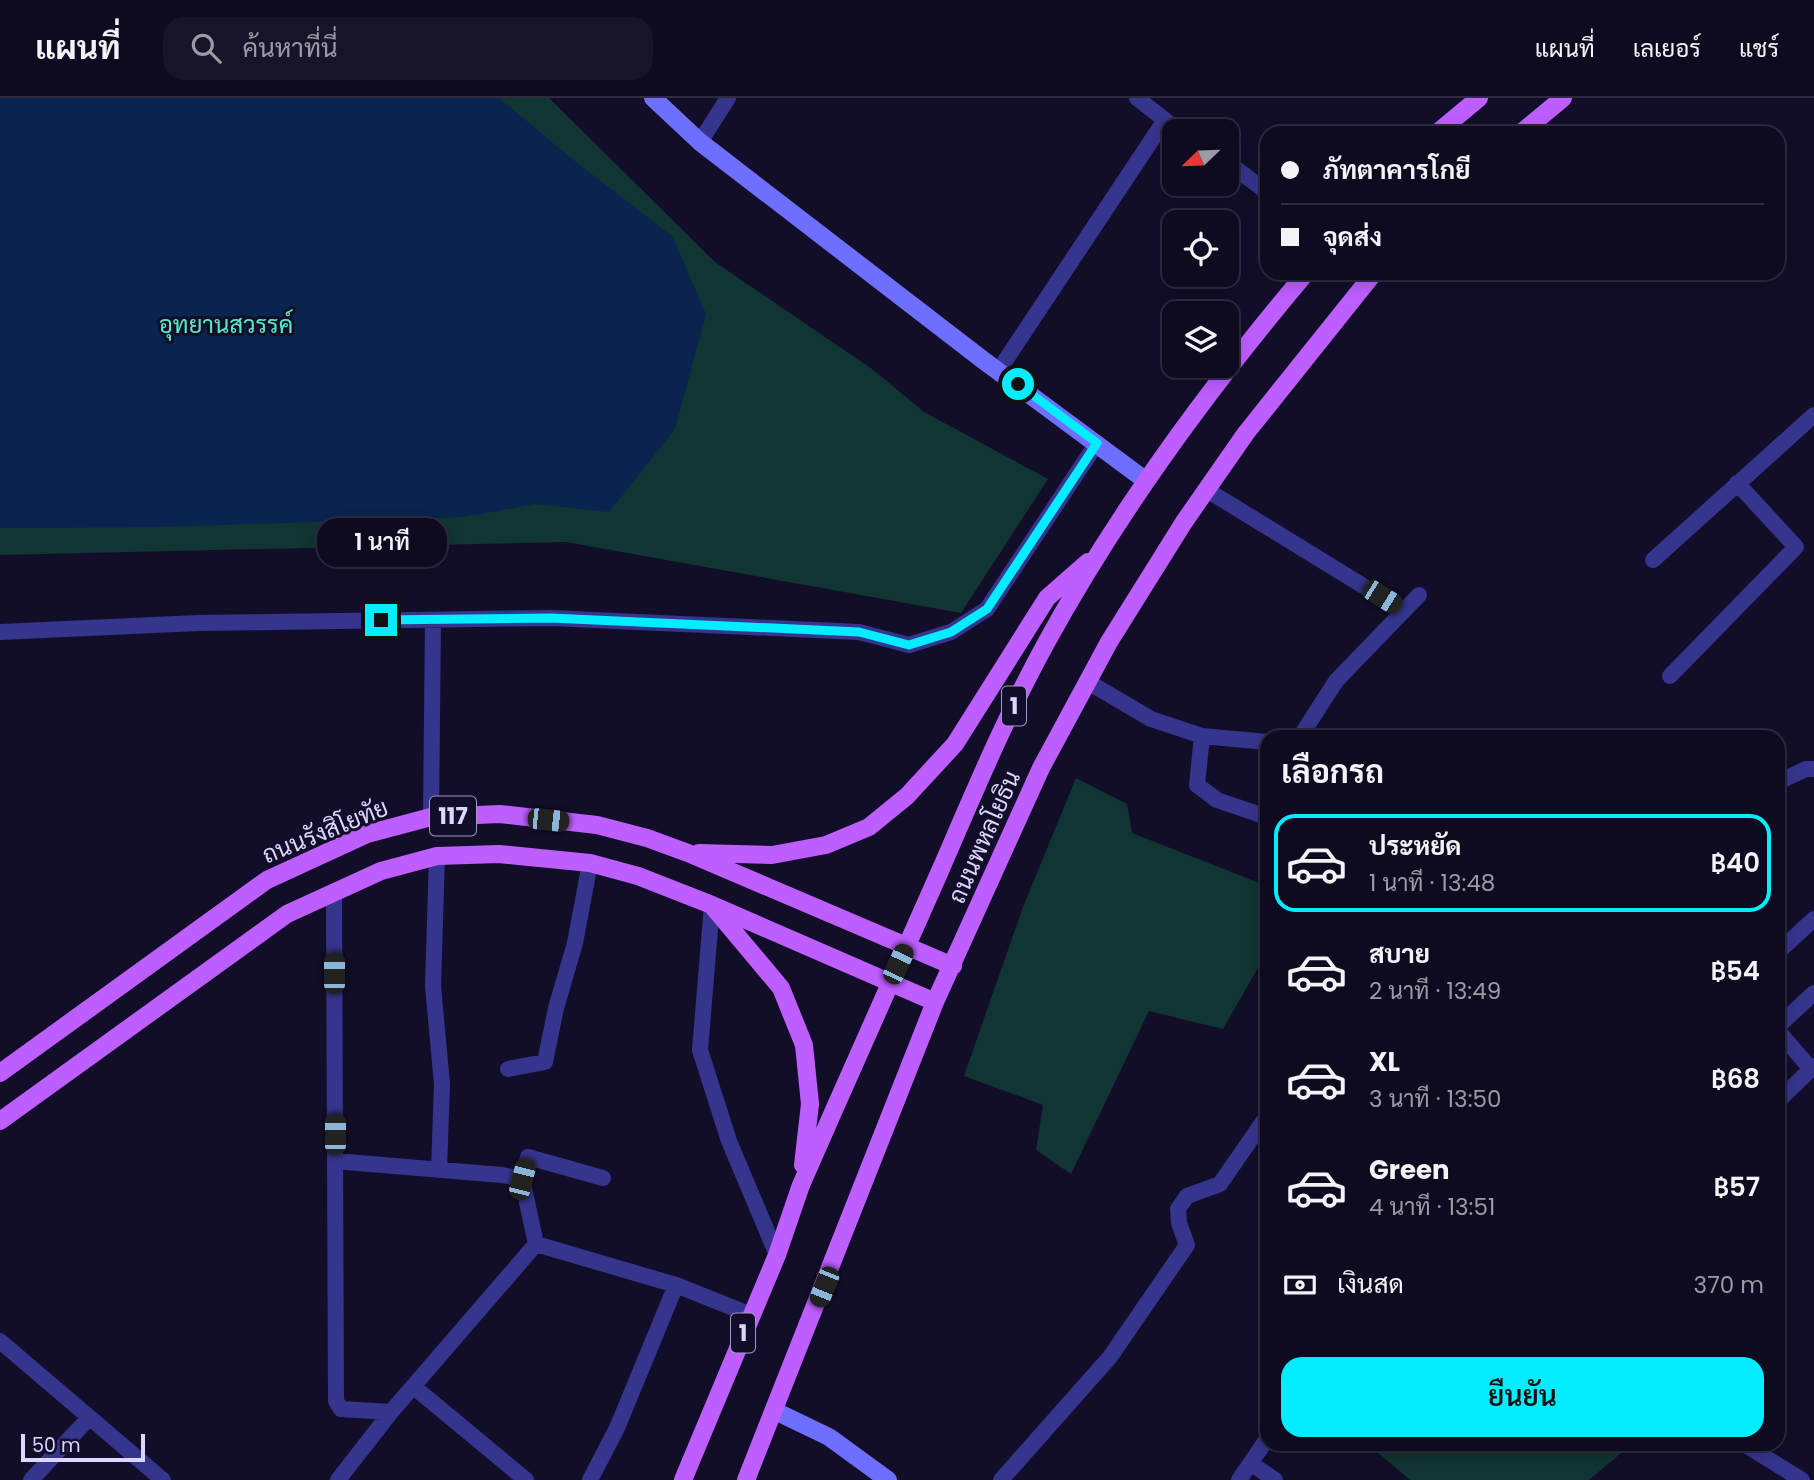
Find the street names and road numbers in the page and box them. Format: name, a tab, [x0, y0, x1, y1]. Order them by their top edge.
road number: 1	[1002, 686, 1026, 726]
street label: ถนนพหลโยธิน	[940, 765, 1028, 909]
street label: ถนนรังสิโยทัย	[257, 791, 393, 871]
road number: 117	[430, 796, 476, 836]
road number: 1	[731, 1314, 755, 1352]

